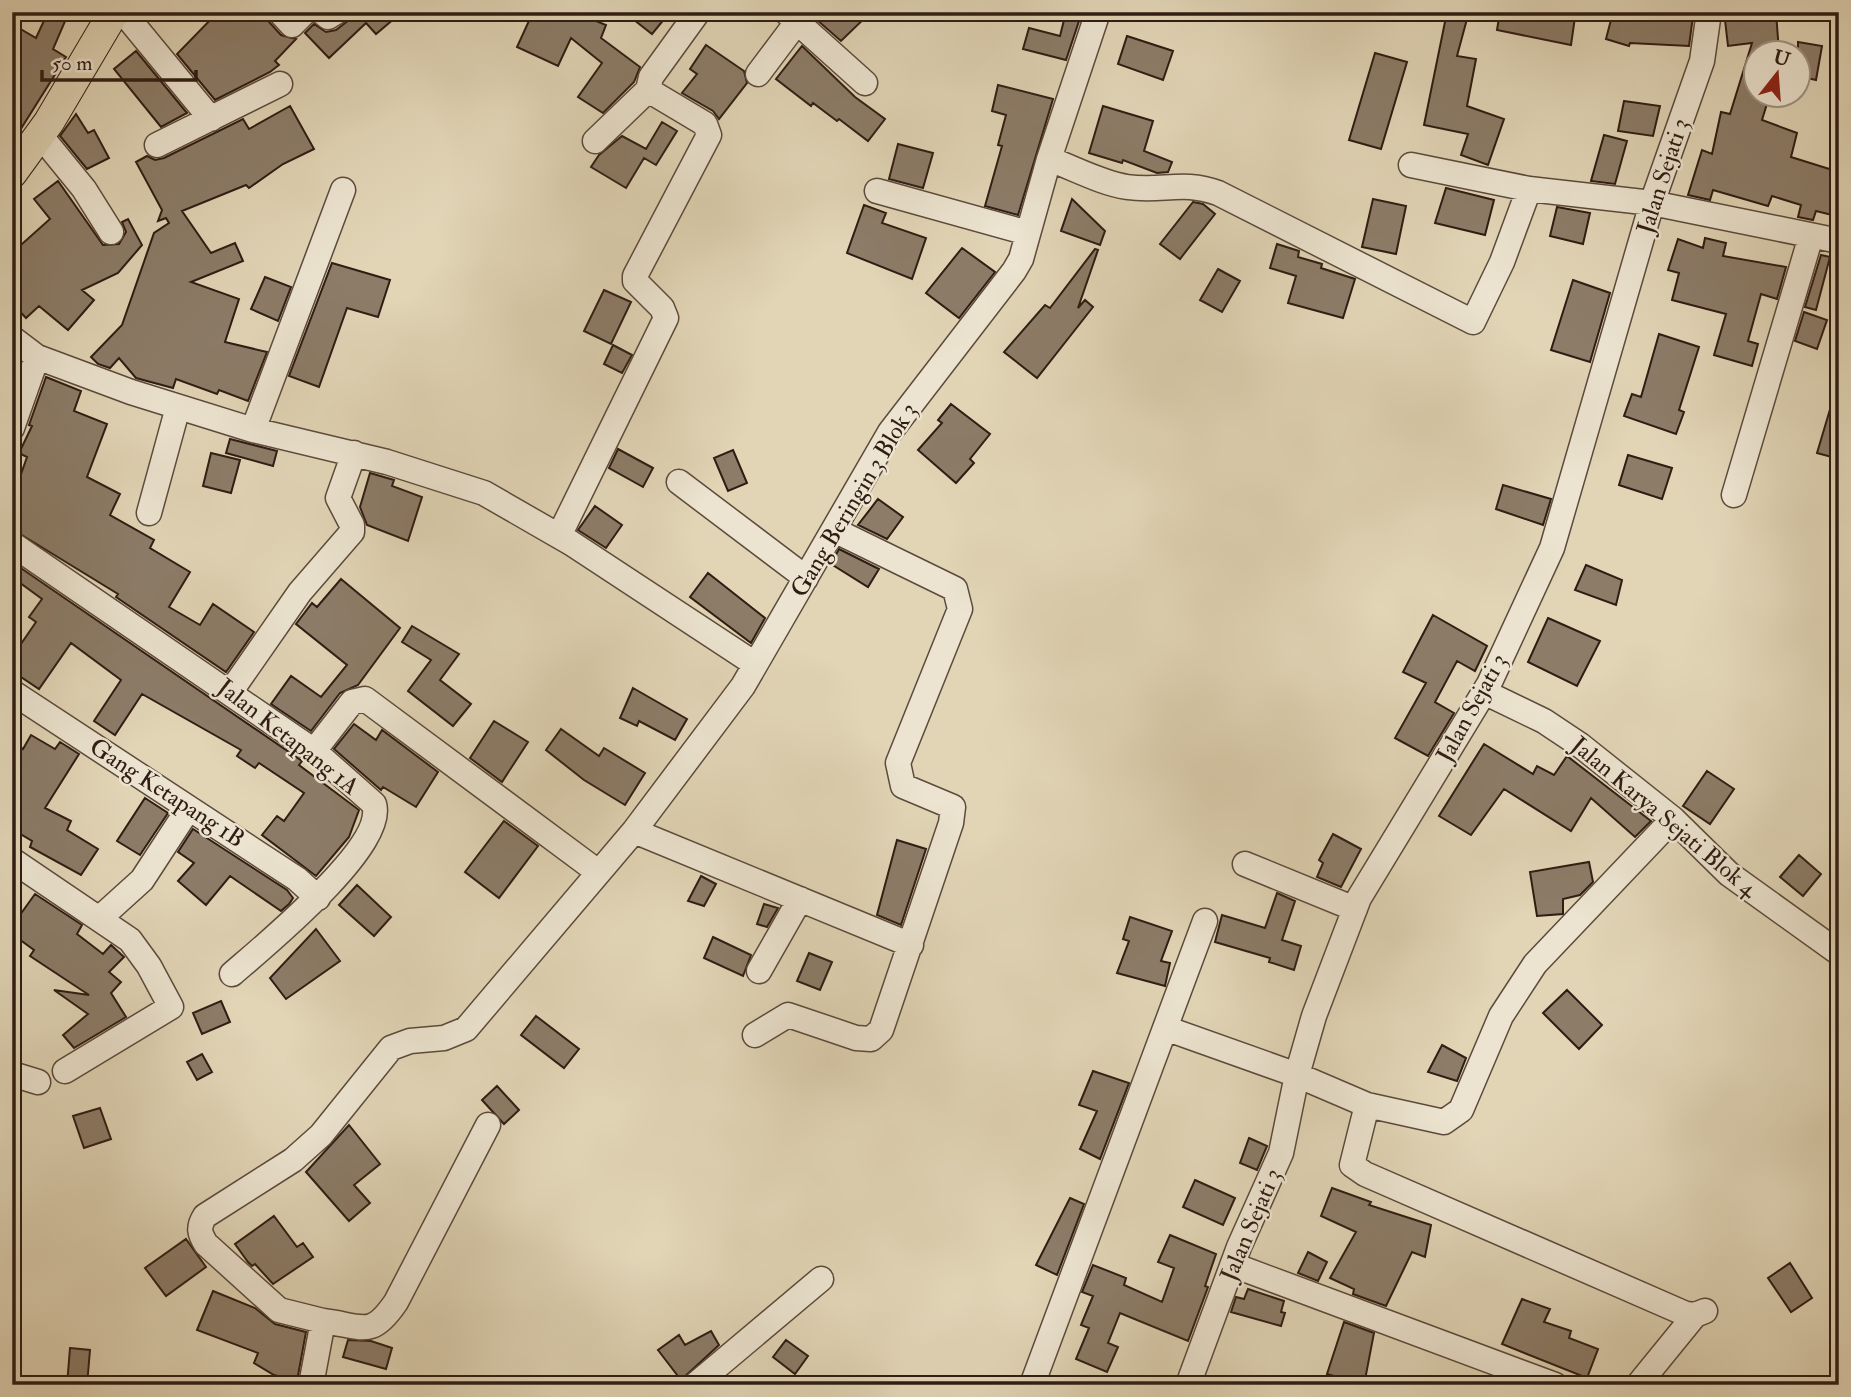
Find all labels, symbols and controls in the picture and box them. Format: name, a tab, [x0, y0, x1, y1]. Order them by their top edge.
scale bar	[42, 38, 196, 82]
north arrow	[1742, 38, 1812, 108]
text: U	[1771, 45, 1793, 73]
text: 50 m	[52, 50, 93, 77]
street label: Jalan Sejati 3	[1629, 114, 1696, 239]
street label: Gang Beringin 3 Blok 3	[784, 397, 924, 603]
street label: Jalan Sejati 3	[1429, 648, 1515, 769]
street label: Jalan Ketapang 1A	[210, 671, 365, 802]
street label: Jalan Karya Sejati Blok 4	[1564, 729, 1764, 905]
street label: Gang Ketapang 1B	[84, 731, 250, 855]
street label: Jalan Sejati 3	[1213, 1164, 1289, 1287]

